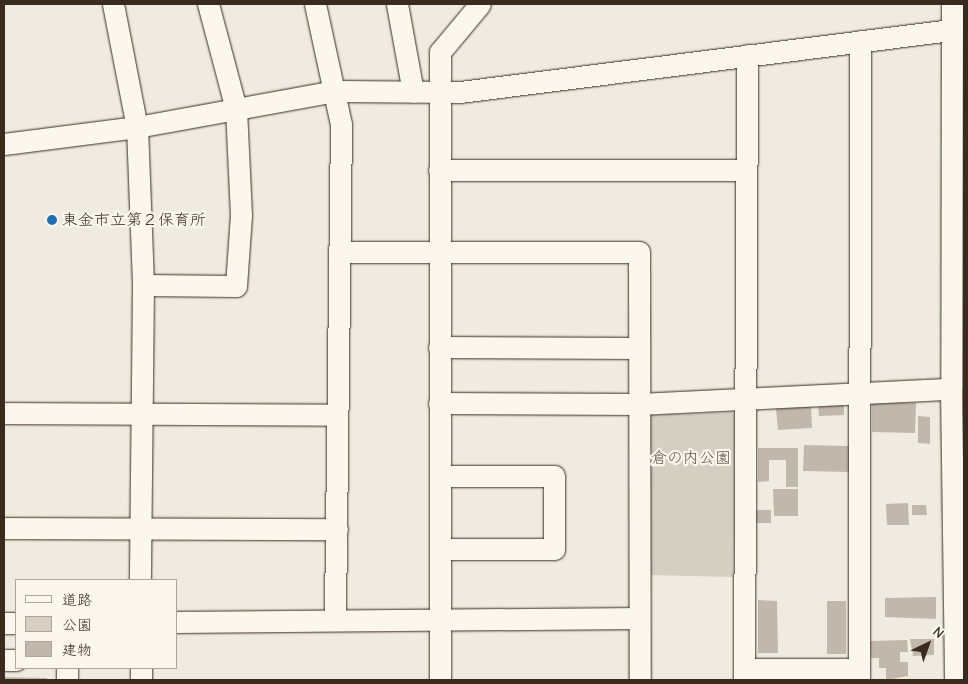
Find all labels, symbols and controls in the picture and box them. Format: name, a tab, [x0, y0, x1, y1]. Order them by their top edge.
place label: 東金市立第２保育所	[62, 210, 206, 230]
marker: 東金市立第２保育所	[46, 214, 58, 226]
park label: 倉の内公園	[651, 448, 731, 468]
legend	[15, 579, 178, 669]
text: 道路	[62, 591, 92, 609]
text: 公園	[62, 616, 92, 634]
north arrow	[903, 619, 953, 669]
text: N	[929, 623, 947, 642]
text: 建物	[62, 641, 92, 659]

